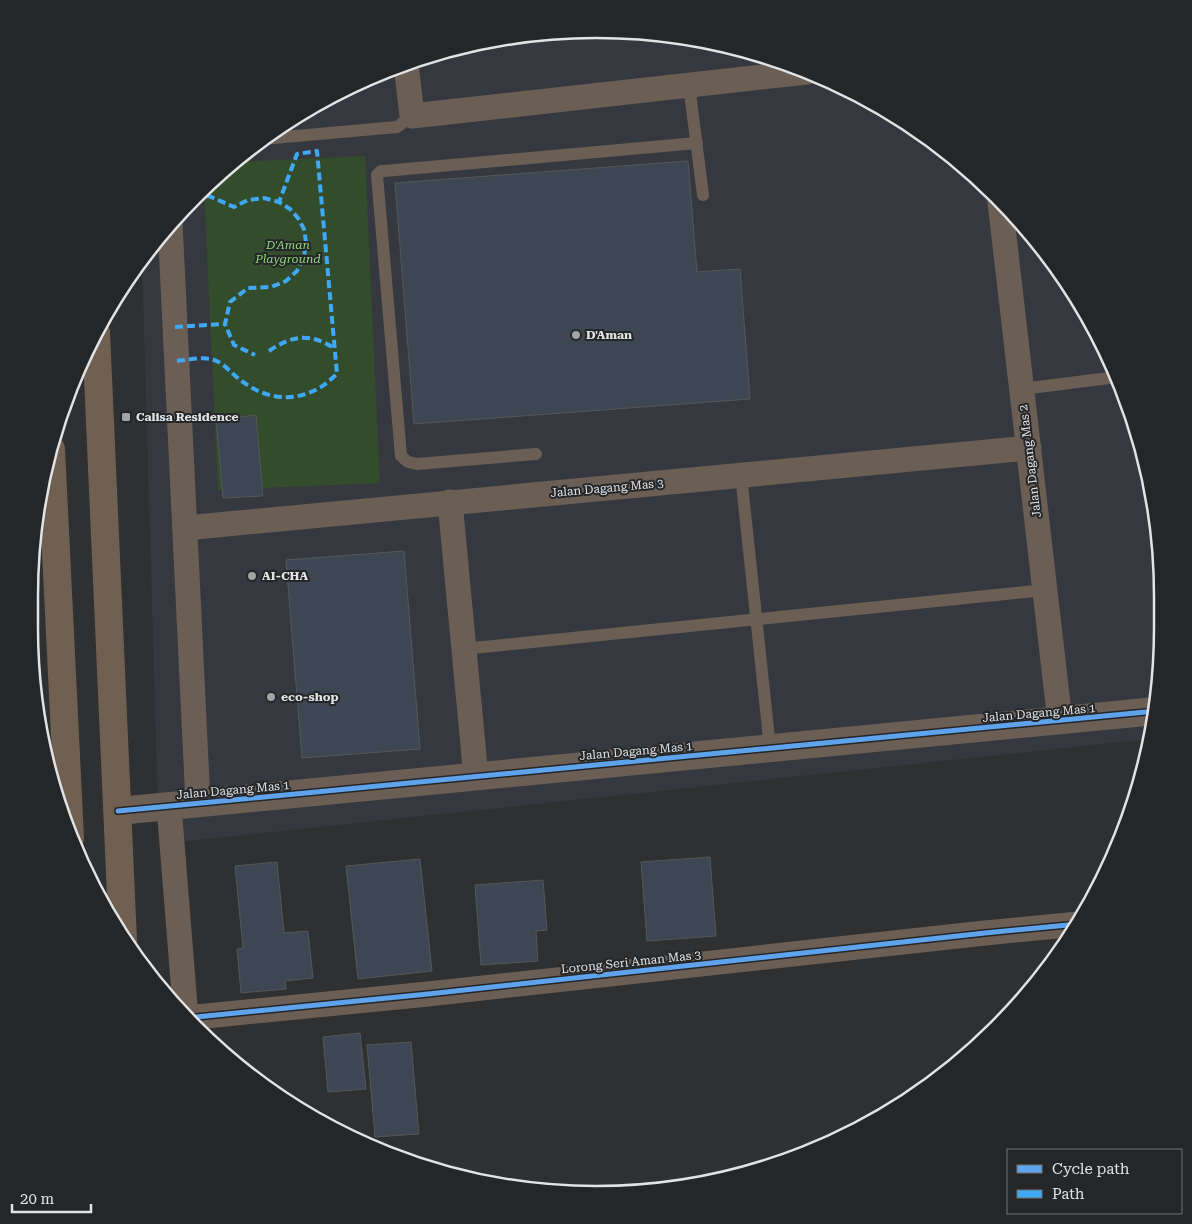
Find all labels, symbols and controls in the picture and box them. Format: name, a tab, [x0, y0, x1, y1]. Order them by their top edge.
park label: D'Aman Playground	[254, 238, 321, 266]
place label: D'Aman	[586, 328, 632, 342]
marker: D'Aman	[570, 329, 582, 341]
street label: Jalan Dagang Mas 2	[1016, 403, 1044, 518]
place label: Calisa Residence	[136, 410, 239, 424]
marker: Calisa Residence	[120, 411, 132, 423]
street label: Jalan Dagang Mas 3	[550, 476, 665, 500]
place label: AI-CHA	[262, 569, 309, 583]
marker: AI-CHA	[246, 570, 258, 582]
place label: eco-shop	[281, 690, 339, 704]
marker: eco-shop	[265, 691, 277, 703]
street label: Jalan Dagang Mas 1	[982, 701, 1097, 725]
street label: Jalan Dagang Mas 1	[579, 739, 694, 763]
street label: Jalan Dagang Mas 1	[176, 778, 291, 802]
street label: Lorong Seri Aman Mas 3	[560, 948, 702, 976]
legend	[1007, 1149, 1182, 1214]
text: Cycle path	[1052, 1160, 1130, 1178]
scale bar	[12, 1182, 91, 1214]
text: Path	[1052, 1185, 1085, 1203]
text: 20 m	[20, 1190, 55, 1208]

